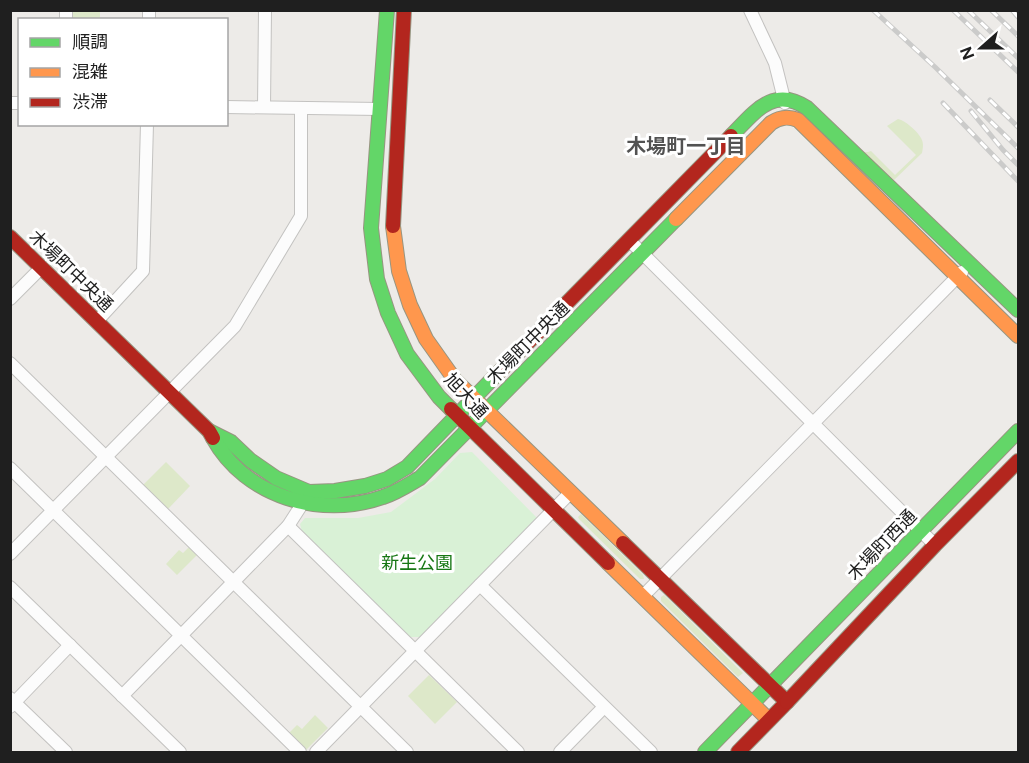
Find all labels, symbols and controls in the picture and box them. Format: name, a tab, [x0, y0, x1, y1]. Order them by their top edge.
legend	[18, 18, 228, 126]
north arrow	[951, 18, 1011, 78]
text: 順調	[72, 31, 108, 52]
text: N	[956, 44, 979, 62]
text: 混雑	[72, 61, 108, 82]
text: 渋滞	[72, 91, 108, 112]
district label: 木場町一丁目	[626, 134, 746, 158]
street label: 木場町中央通	[25, 226, 117, 316]
street label: 木場町中央通	[482, 297, 573, 388]
street label: 旭大通	[440, 369, 492, 423]
street label: 木場町西通	[843, 505, 920, 584]
park label: 新生公園	[381, 552, 453, 573]

